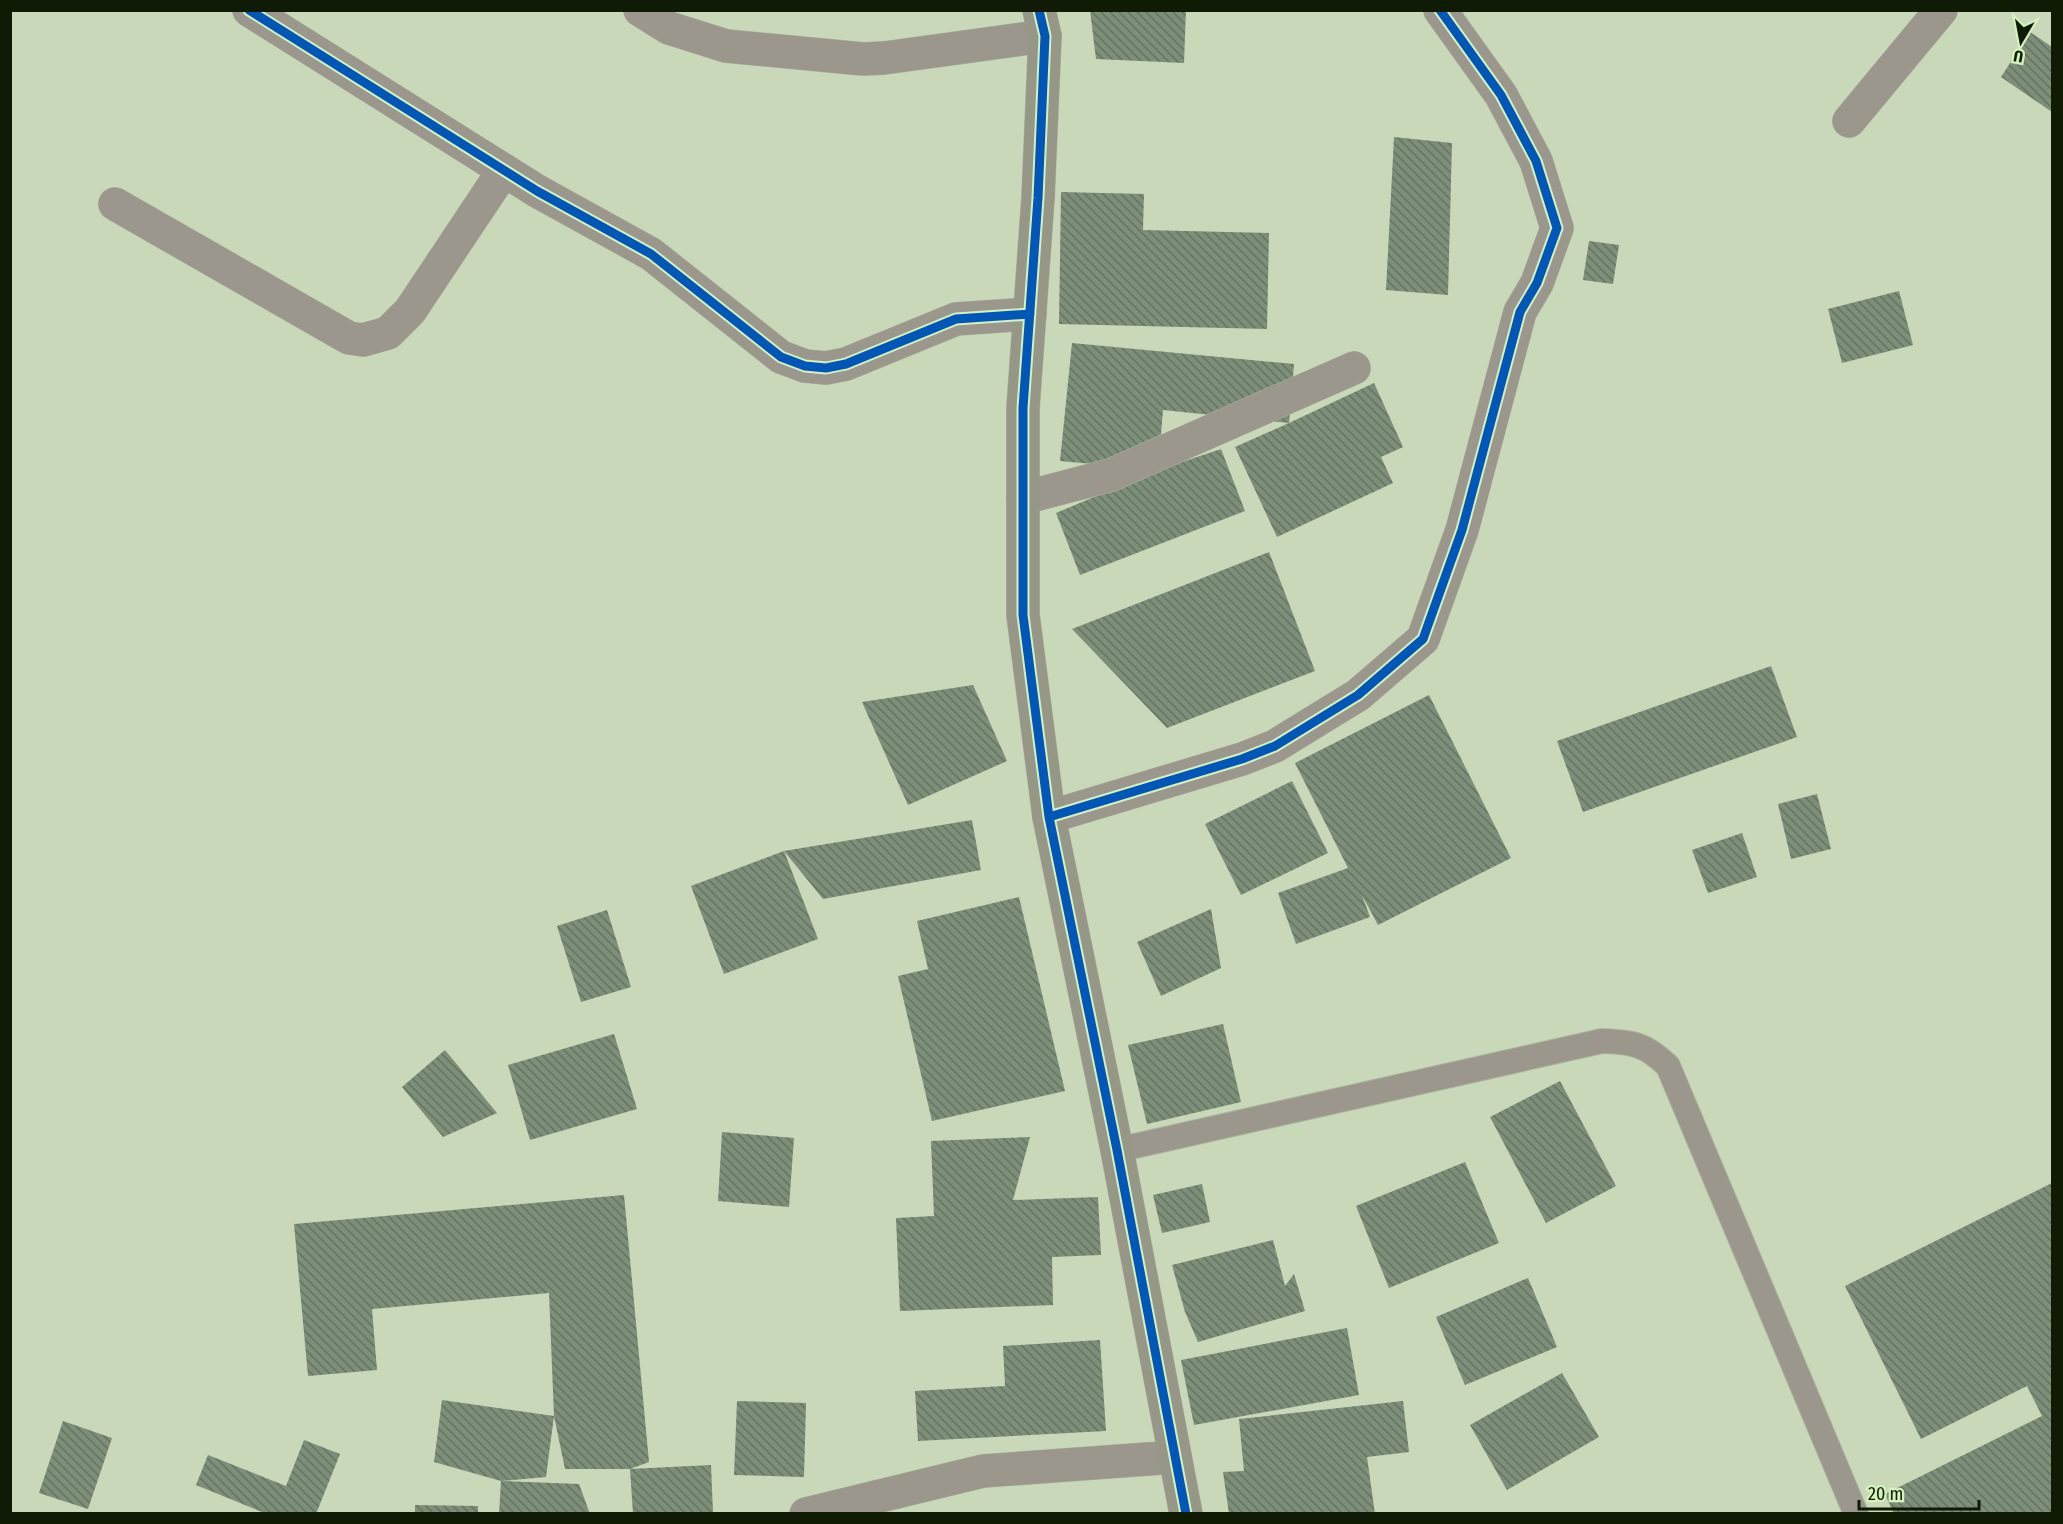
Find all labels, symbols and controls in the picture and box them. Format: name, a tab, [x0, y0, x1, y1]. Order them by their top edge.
north arrow	[1991, 12, 2051, 72]
text: U	[2012, 46, 2025, 66]
scale bar	[1859, 1473, 1979, 1511]
text: 20 m	[1868, 1483, 1903, 1505]

